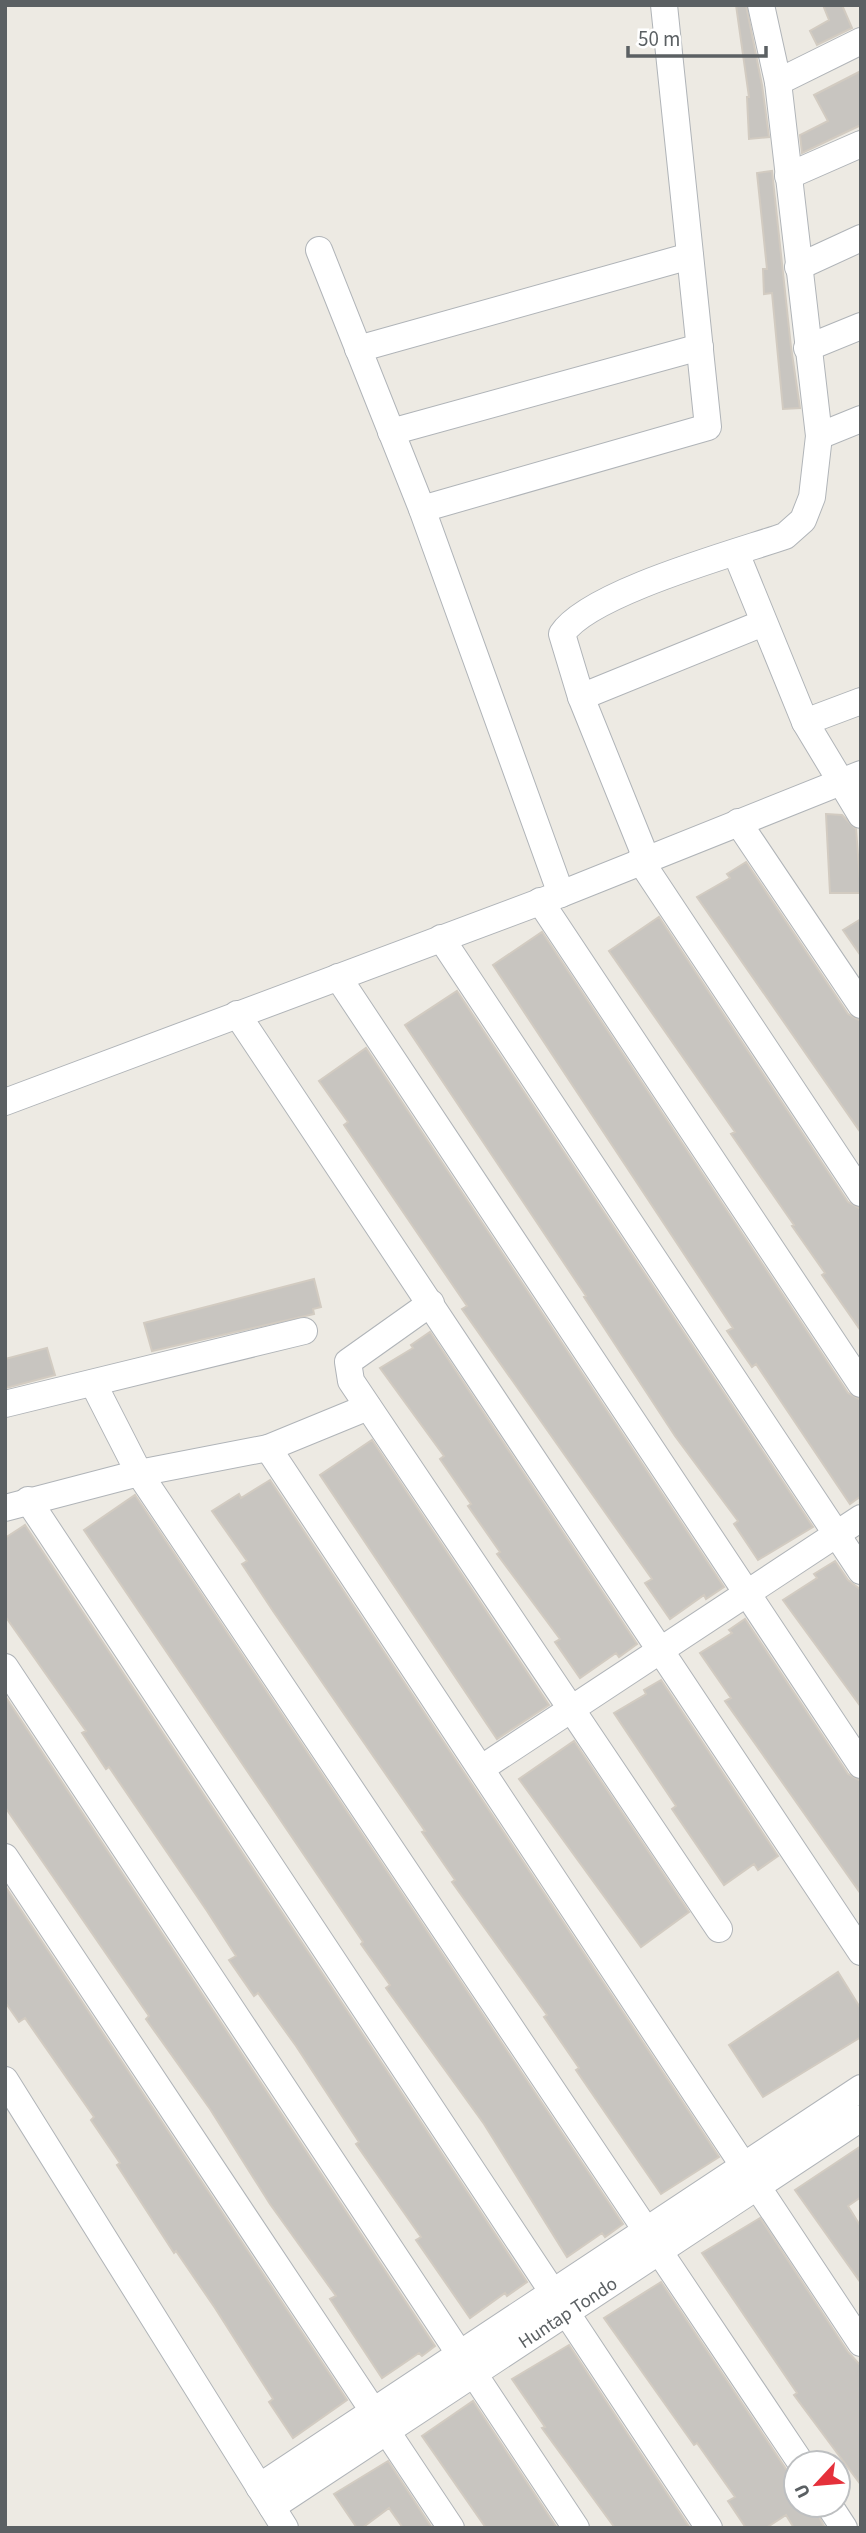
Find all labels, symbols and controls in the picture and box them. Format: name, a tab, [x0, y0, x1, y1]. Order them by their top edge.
scale bar	[628, 14, 766, 58]
text: 50 m	[638, 24, 680, 54]
street label: Huntap Tondo	[513, 2271, 623, 2356]
north arrow	[782, 2449, 852, 2519]
text: U	[788, 2479, 818, 2502]

